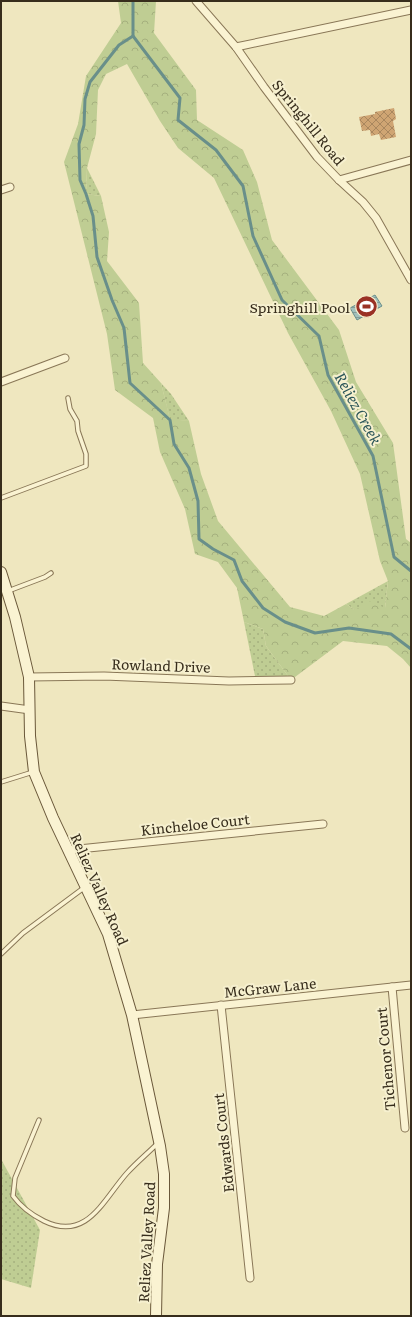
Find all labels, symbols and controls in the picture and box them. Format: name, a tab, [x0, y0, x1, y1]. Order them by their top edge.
street label: Springhill Road	[268, 75, 350, 169]
sports icon: Springhill Pool	[353, 294, 379, 320]
place label: Springhill Pool	[249, 297, 350, 317]
water label: Reliez Creek	[330, 367, 389, 449]
street label: Rowland Drive	[111, 653, 211, 677]
street label: Kincheloe Court	[140, 808, 251, 840]
street label: Reliez Valley Road	[66, 830, 134, 949]
street label: McGraw Lane	[223, 972, 317, 1002]
street label: Tichenor Court	[370, 1006, 399, 1112]
street label: Edwards Court	[208, 1092, 238, 1194]
street label: Reliez Valley Road	[133, 1181, 159, 1303]

